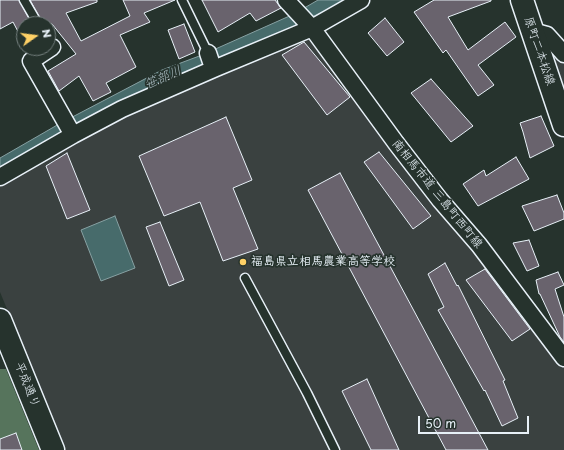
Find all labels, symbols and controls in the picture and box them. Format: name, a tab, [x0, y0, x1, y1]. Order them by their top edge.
street label: 原町二本松線	[520, 15, 558, 87]
north arrow	[16, 16, 56, 56]
text: N	[38, 27, 56, 40]
water label: 笹部川	[142, 63, 184, 93]
street label: 南相馬市道 三島町西町線	[389, 137, 485, 251]
place label: 福島県立相馬農業高等学校	[251, 255, 395, 269]
marker: 福島県立相馬農業高等学校	[238, 257, 248, 267]
street label: 平成通り	[11, 360, 43, 410]
scale bar	[420, 408, 531, 434]
text: 50 m	[425, 414, 456, 432]

